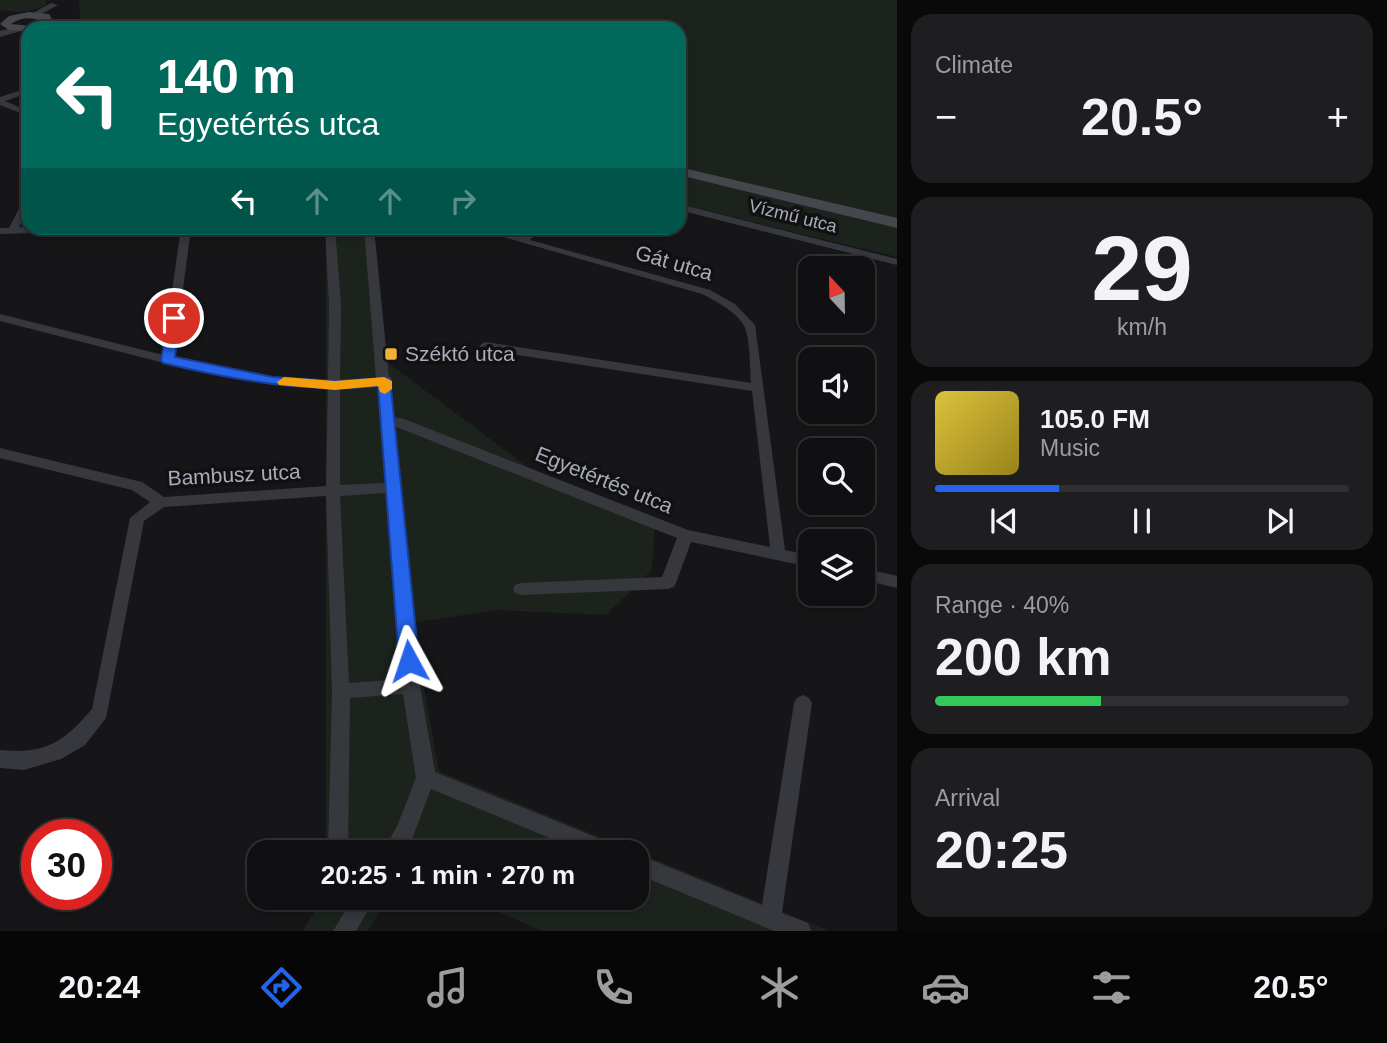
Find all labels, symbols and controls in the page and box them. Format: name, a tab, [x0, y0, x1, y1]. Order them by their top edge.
icon: left	[42, 49, 133, 140]
text: 140 m	[157, 49, 296, 103]
text: Climate	[935, 52, 1013, 78]
text: 20.5°	[1081, 88, 1203, 146]
text: −	[935, 96, 957, 138]
text: +	[1327, 96, 1349, 138]
text: Egyetértés utca	[157, 106, 379, 142]
icon: left	[225, 182, 263, 220]
icon: ahead	[298, 182, 336, 220]
icon: ahead	[371, 182, 409, 220]
icon: right	[444, 182, 482, 220]
street label: Vízmű utca	[747, 195, 840, 237]
text: 29	[1091, 218, 1193, 319]
street label: Gát utca	[633, 241, 716, 285]
north arrow	[798, 256, 875, 332]
map controls	[798, 256, 875, 606]
pin	[144, 288, 204, 348]
icon: arrive	[155, 299, 193, 337]
text: km/h	[1117, 314, 1167, 340]
place label: Széktó utca	[405, 342, 515, 365]
marker: Széktó utca	[383, 346, 399, 362]
button: sound	[798, 347, 875, 424]
text: 105.0 FM	[1040, 404, 1150, 434]
text: Music	[1040, 435, 1100, 461]
button: search	[798, 438, 875, 515]
street label: Egyetértés utca	[532, 442, 676, 518]
street label: Bambusz utca	[167, 460, 301, 489]
icon: previous	[985, 502, 1023, 540]
icon: pause	[1123, 502, 1161, 540]
icon: next	[1261, 502, 1299, 540]
button: layers	[798, 529, 875, 606]
text: Range · 40%	[935, 592, 1069, 618]
position arrow	[372, 624, 446, 698]
text: 200 km	[935, 628, 1111, 686]
text: Arrival	[935, 785, 1000, 811]
speed limit sign: 30	[21, 819, 112, 910]
text: 20:25	[935, 821, 1068, 879]
text: 20:25 · 1 min · 270 m	[321, 860, 575, 890]
icon: directions	[257, 963, 306, 1012]
icon: music	[423, 963, 472, 1012]
icon: phone	[589, 963, 638, 1012]
icon: climate	[755, 963, 804, 1012]
icon: car	[921, 963, 970, 1012]
icon: filters	[1087, 963, 1136, 1012]
text: 20:24	[59, 969, 140, 1005]
text: 20.5°	[1253, 969, 1328, 1005]

